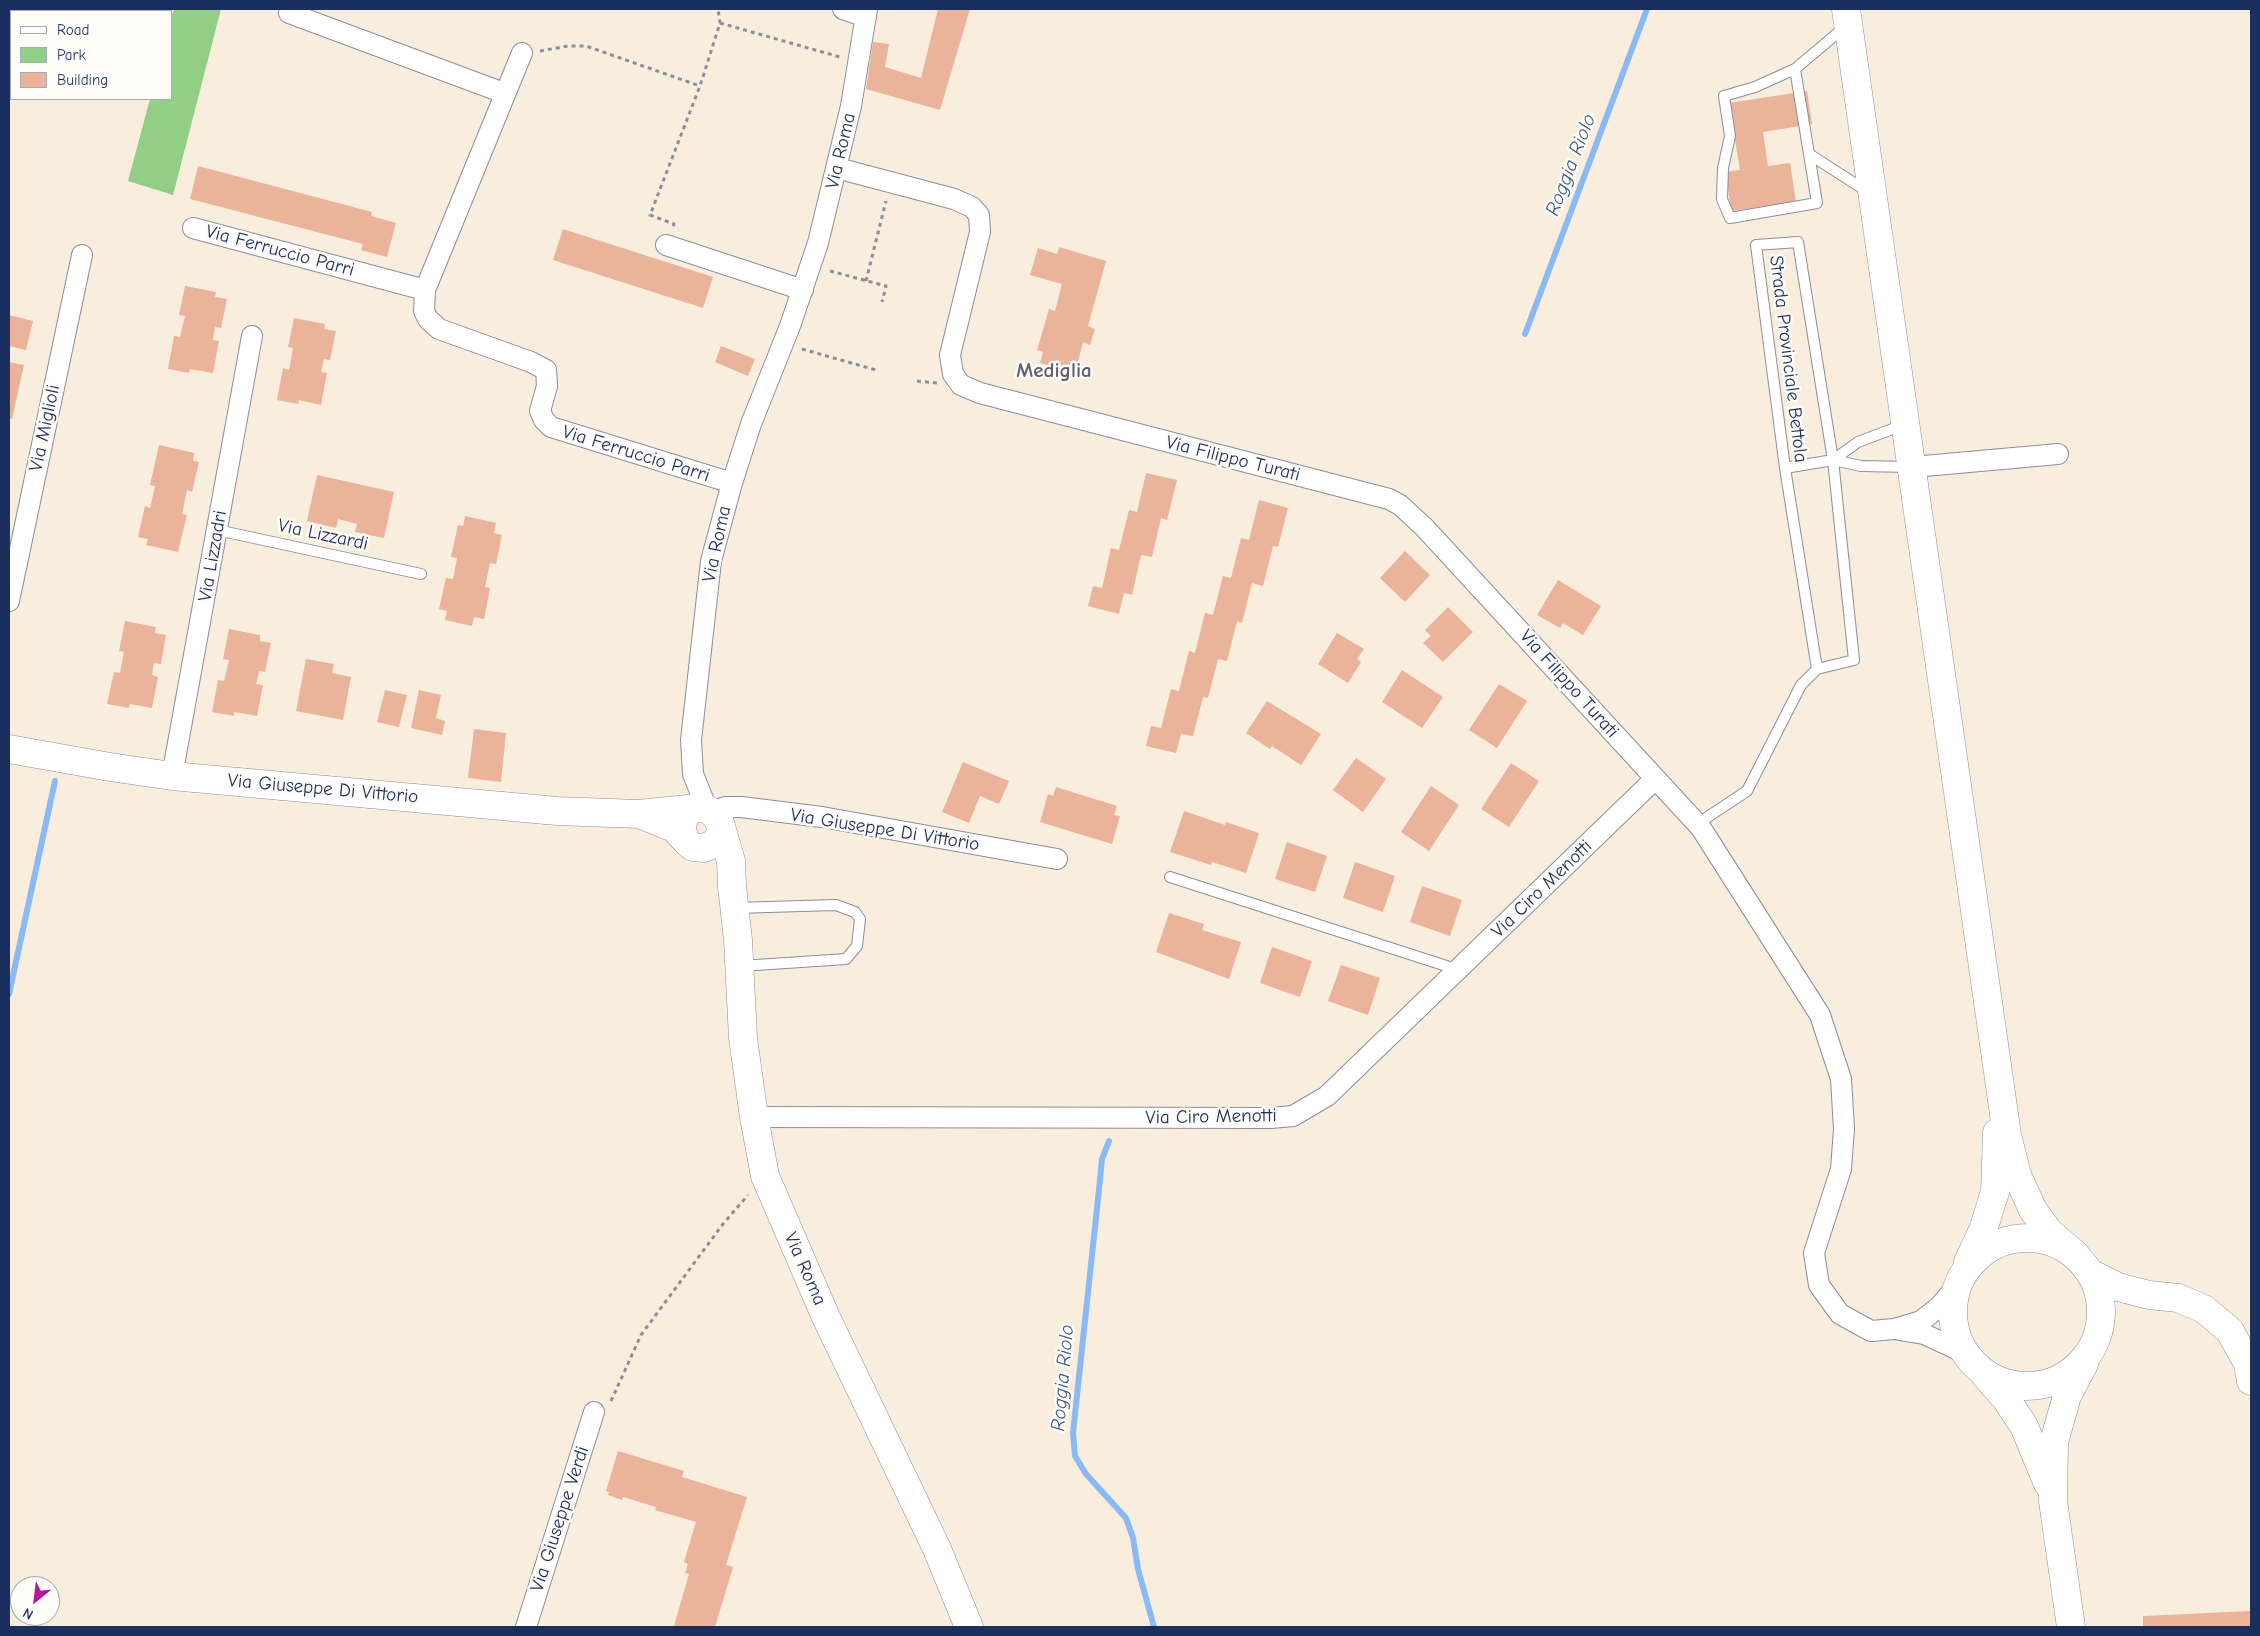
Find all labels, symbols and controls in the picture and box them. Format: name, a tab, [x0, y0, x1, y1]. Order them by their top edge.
legend	[10, 10, 172, 100]
text: Road	[57, 21, 89, 39]
text: Park	[57, 46, 86, 64]
text: Building	[57, 71, 108, 89]
street label: Via Roma	[821, 111, 861, 191]
water label: Roggia Riolo	[1541, 111, 1601, 219]
street label: Via Ferruccio Parri	[203, 220, 357, 282]
street label: Strada Provinciale Bettola	[1764, 254, 1812, 464]
district label: Mediglia	[1016, 358, 1092, 384]
street label: Via Miglioli	[25, 383, 65, 473]
street label: Via Ferruccio Parri	[560, 421, 712, 487]
street label: Via Filippo Turati	[1164, 431, 1302, 487]
street label: Via Roma	[698, 504, 736, 584]
street label: Via Lizzadri	[194, 509, 232, 603]
street label: Via Lizzardi	[276, 514, 370, 556]
street label: Via Filippo Turati	[1515, 625, 1623, 743]
street label: Via Giuseppe Di Vittorio	[227, 769, 419, 809]
street label: Via Giuseppe Di Vittorio	[789, 804, 981, 856]
street label: Via Ciro Menotti	[1487, 835, 1597, 943]
street label: Via Ciro Menotti	[1145, 1104, 1277, 1130]
street label: Via Roma	[779, 1229, 831, 1309]
water label: Roggia Riolo	[1046, 1324, 1080, 1432]
street label: Via Giuseppe Verdi	[526, 1443, 594, 1595]
north arrow	[10, 1576, 60, 1626]
text: N	[20, 1604, 36, 1623]

